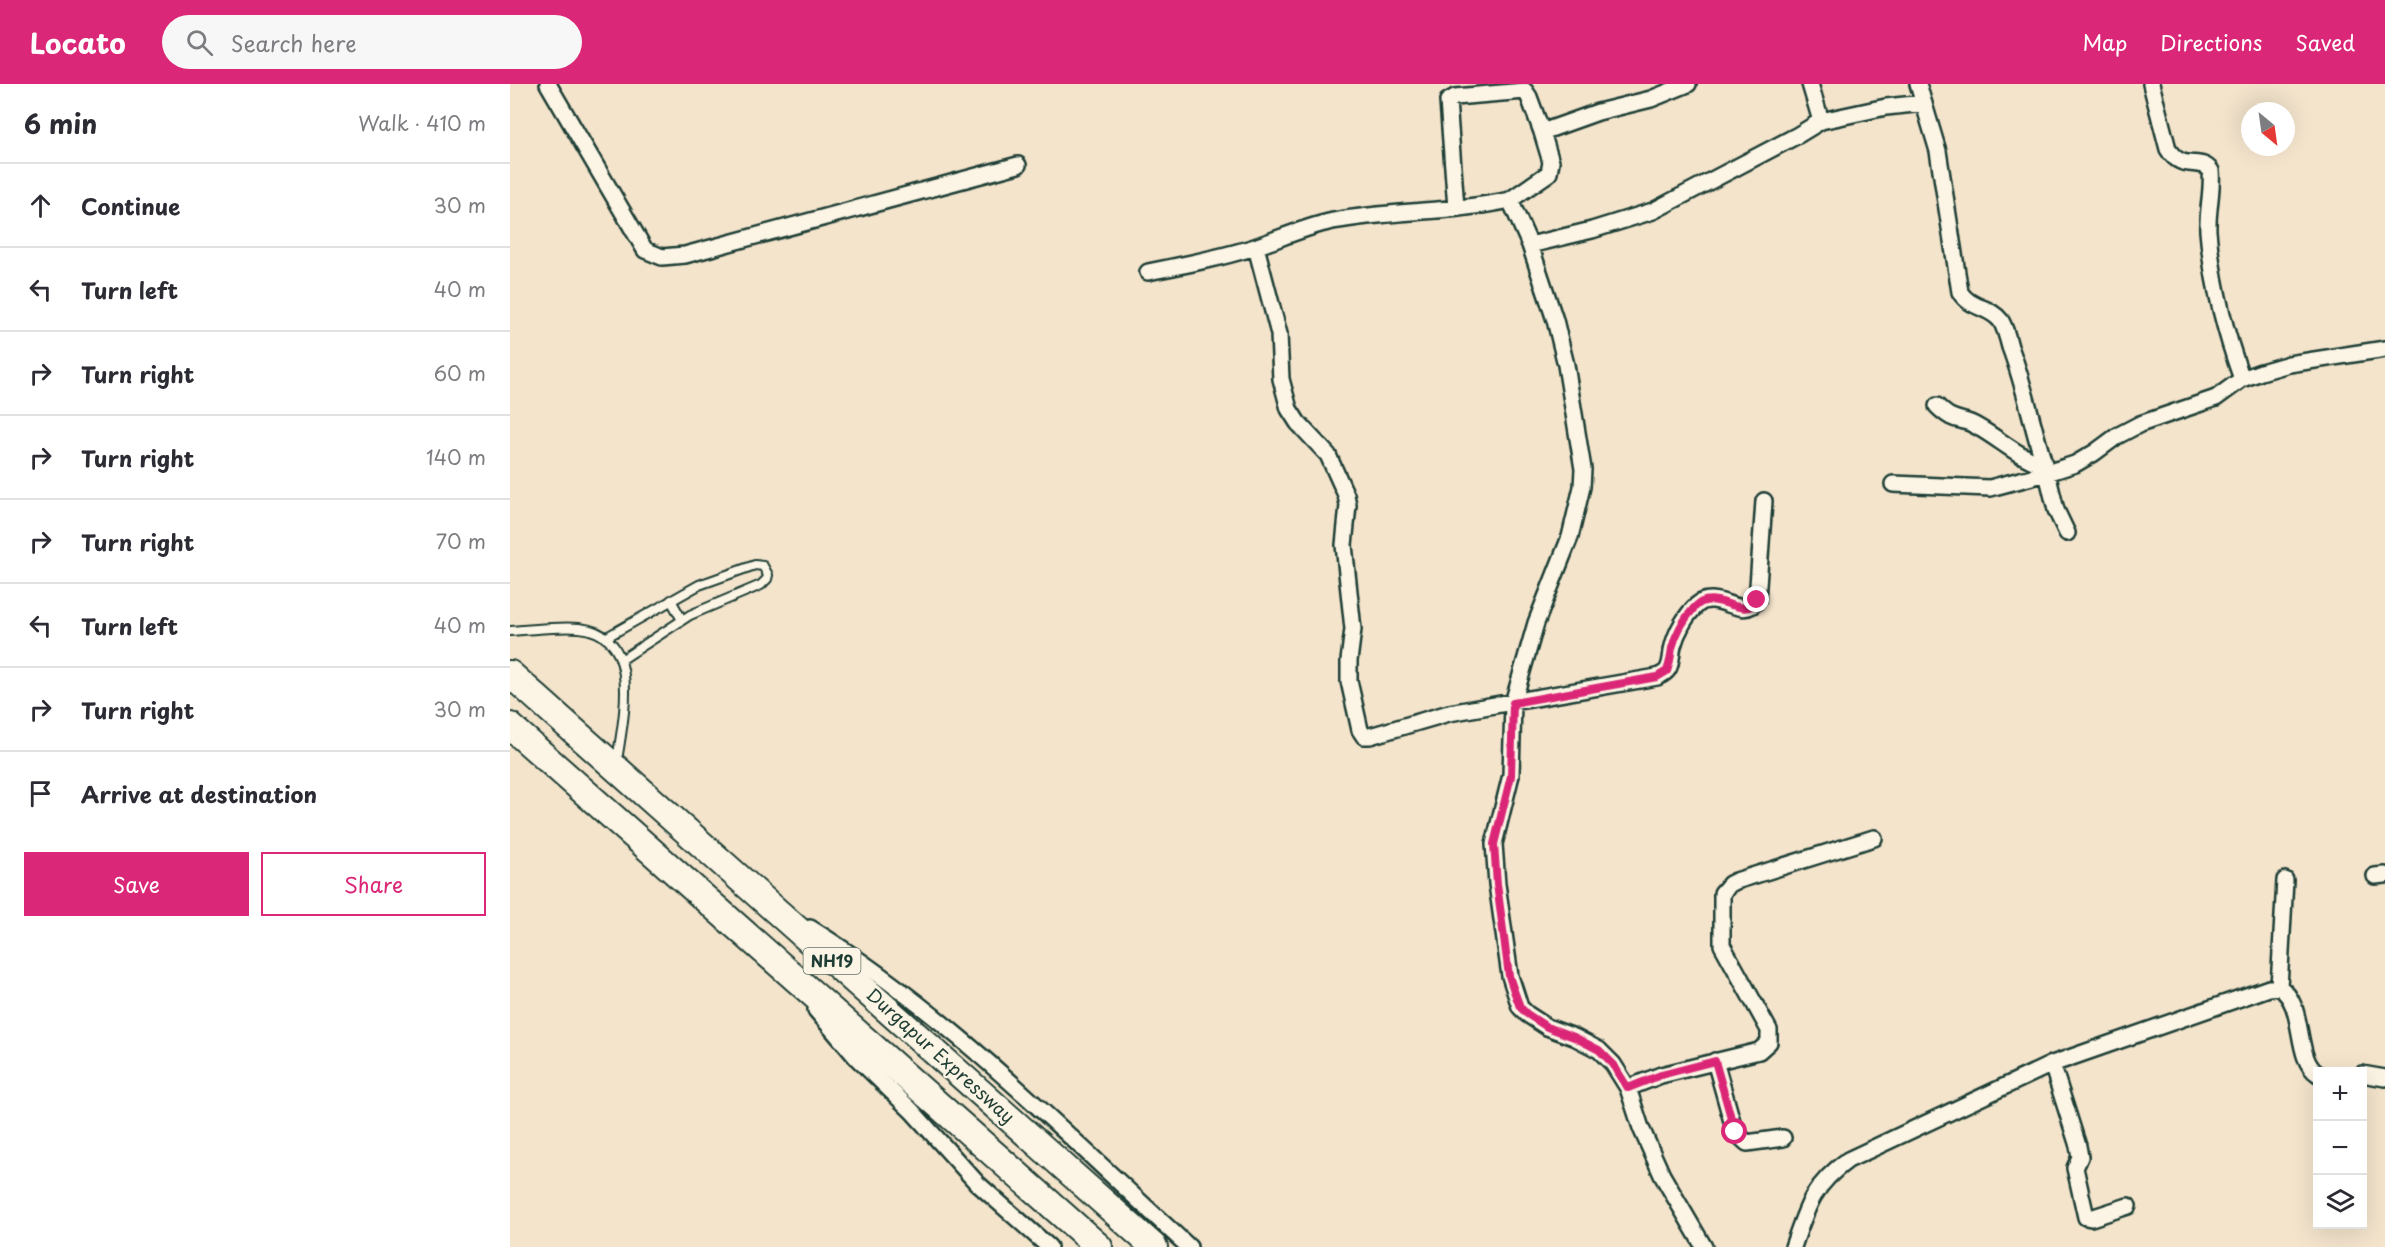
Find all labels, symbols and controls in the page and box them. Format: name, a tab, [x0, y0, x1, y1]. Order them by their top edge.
search box	[162, 15, 582, 69]
text: Locato	[30, 21, 126, 64]
icon: search	[183, 26, 216, 59]
text: Search here	[231, 26, 357, 59]
text: Map	[2082, 26, 2127, 58]
text: Directions	[2160, 26, 2262, 58]
text: Saved	[2295, 26, 2355, 58]
north arrow	[2241, 102, 2295, 156]
text: 6 min	[24, 104, 97, 143]
text: Walk · 410 m	[358, 108, 486, 138]
icon: ahead	[24, 189, 57, 222]
text: Continue	[81, 189, 180, 222]
text: 30 m	[433, 190, 486, 220]
icon: left	[24, 273, 57, 306]
text: Turn left	[81, 273, 178, 306]
text: 40 m	[434, 274, 486, 304]
icon: right	[24, 357, 57, 390]
text: Turn right	[81, 357, 194, 390]
text: 60 m	[434, 358, 486, 388]
icon: right	[24, 441, 57, 474]
text: Turn right	[81, 441, 194, 474]
text: 140 m	[426, 442, 486, 472]
icon: right	[24, 525, 57, 558]
text: Turn right	[81, 525, 194, 558]
text: 70 m	[436, 526, 486, 556]
route end	[1743, 586, 1769, 612]
icon: left	[24, 609, 57, 642]
text: Turn left	[81, 609, 178, 642]
text: 40 m	[434, 610, 486, 640]
icon: right	[24, 693, 57, 726]
text: Turn right	[81, 693, 194, 726]
text: 30 m	[433, 694, 486, 724]
icon: arrive	[24, 777, 57, 810]
text: Arrive at destination	[81, 777, 317, 810]
button: Save	[24, 852, 249, 916]
button: Share	[261, 852, 486, 916]
road number: NH19	[804, 948, 860, 974]
street label: Durgapur Expressway	[861, 981, 1021, 1129]
map controls	[2313, 1067, 2367, 1229]
button: +	[2313, 1067, 2367, 1121]
route start	[1721, 1118, 1747, 1144]
button: −	[2313, 1121, 2367, 1175]
button: layers	[2313, 1175, 2367, 1229]

